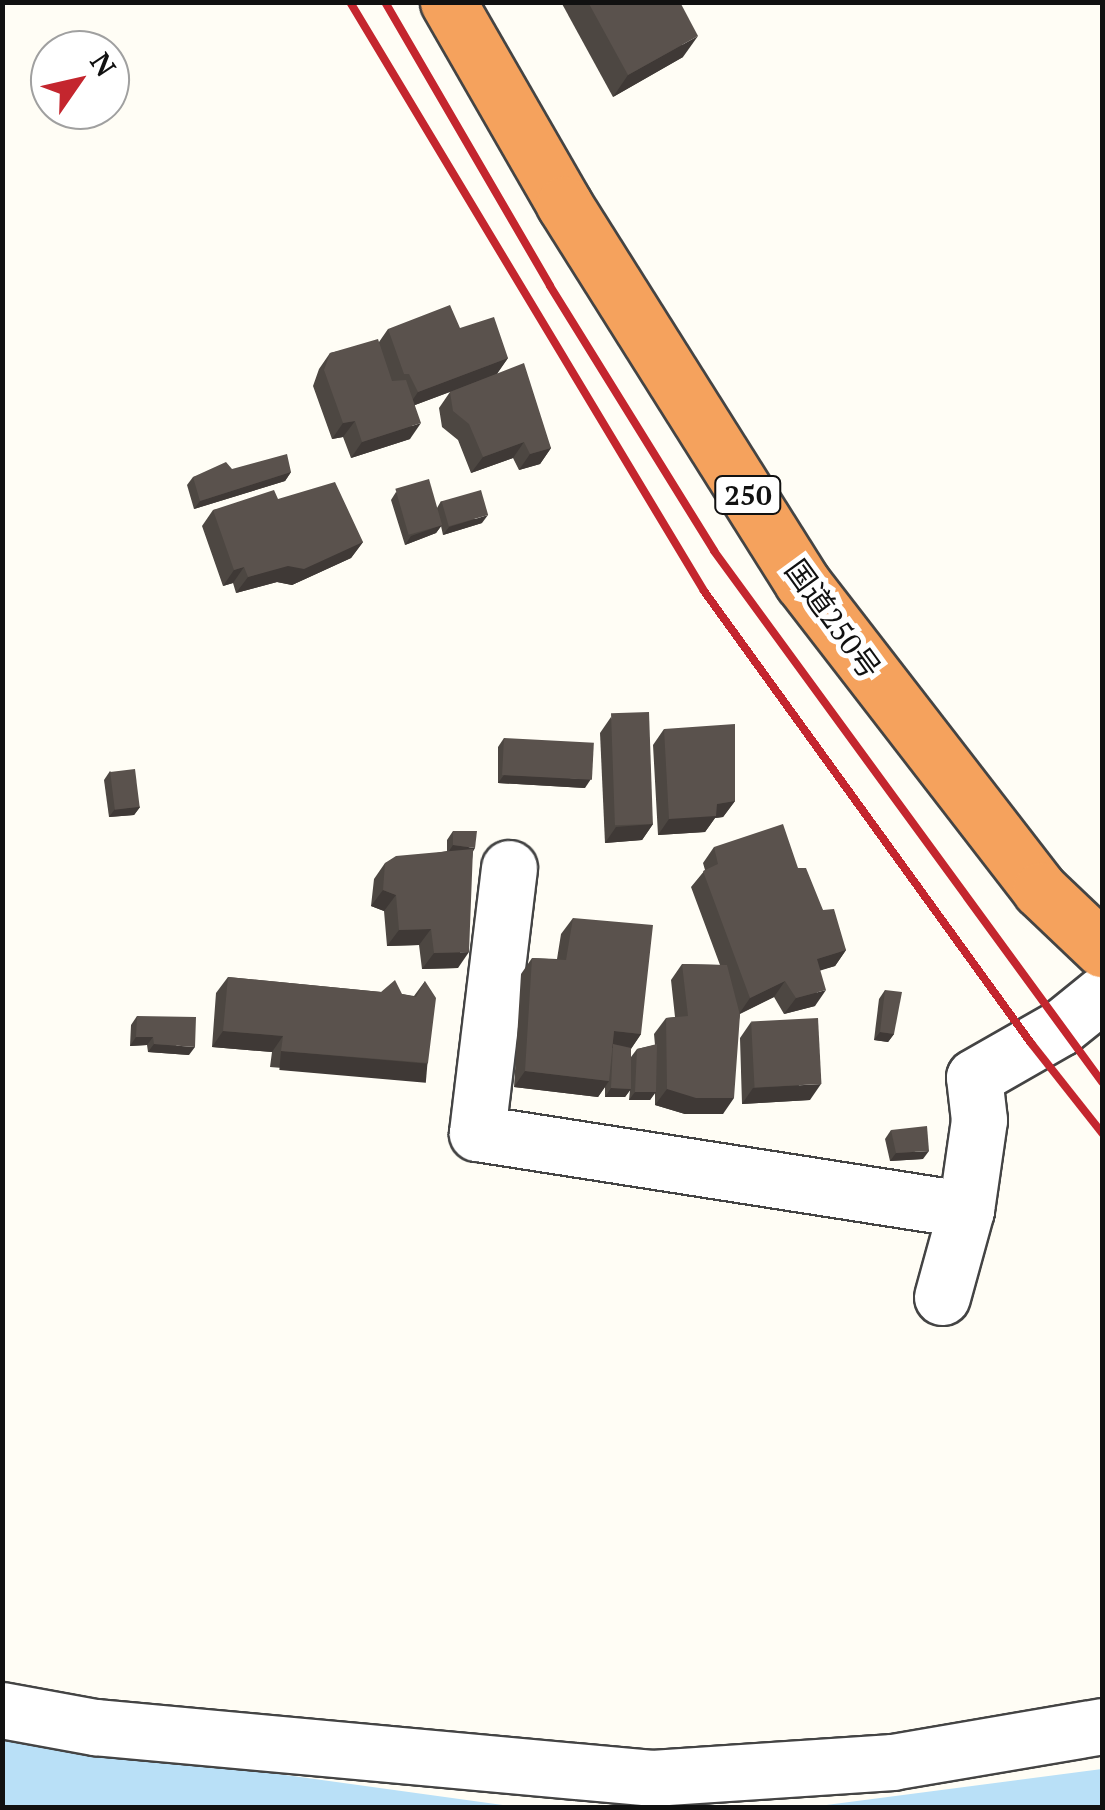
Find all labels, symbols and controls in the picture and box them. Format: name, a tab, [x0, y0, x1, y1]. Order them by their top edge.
north arrow	[30, 30, 130, 130]
text: N	[82, 45, 125, 83]
road number: 250	[713, 472, 783, 518]
street label: 国道250号	[778, 553, 888, 685]

